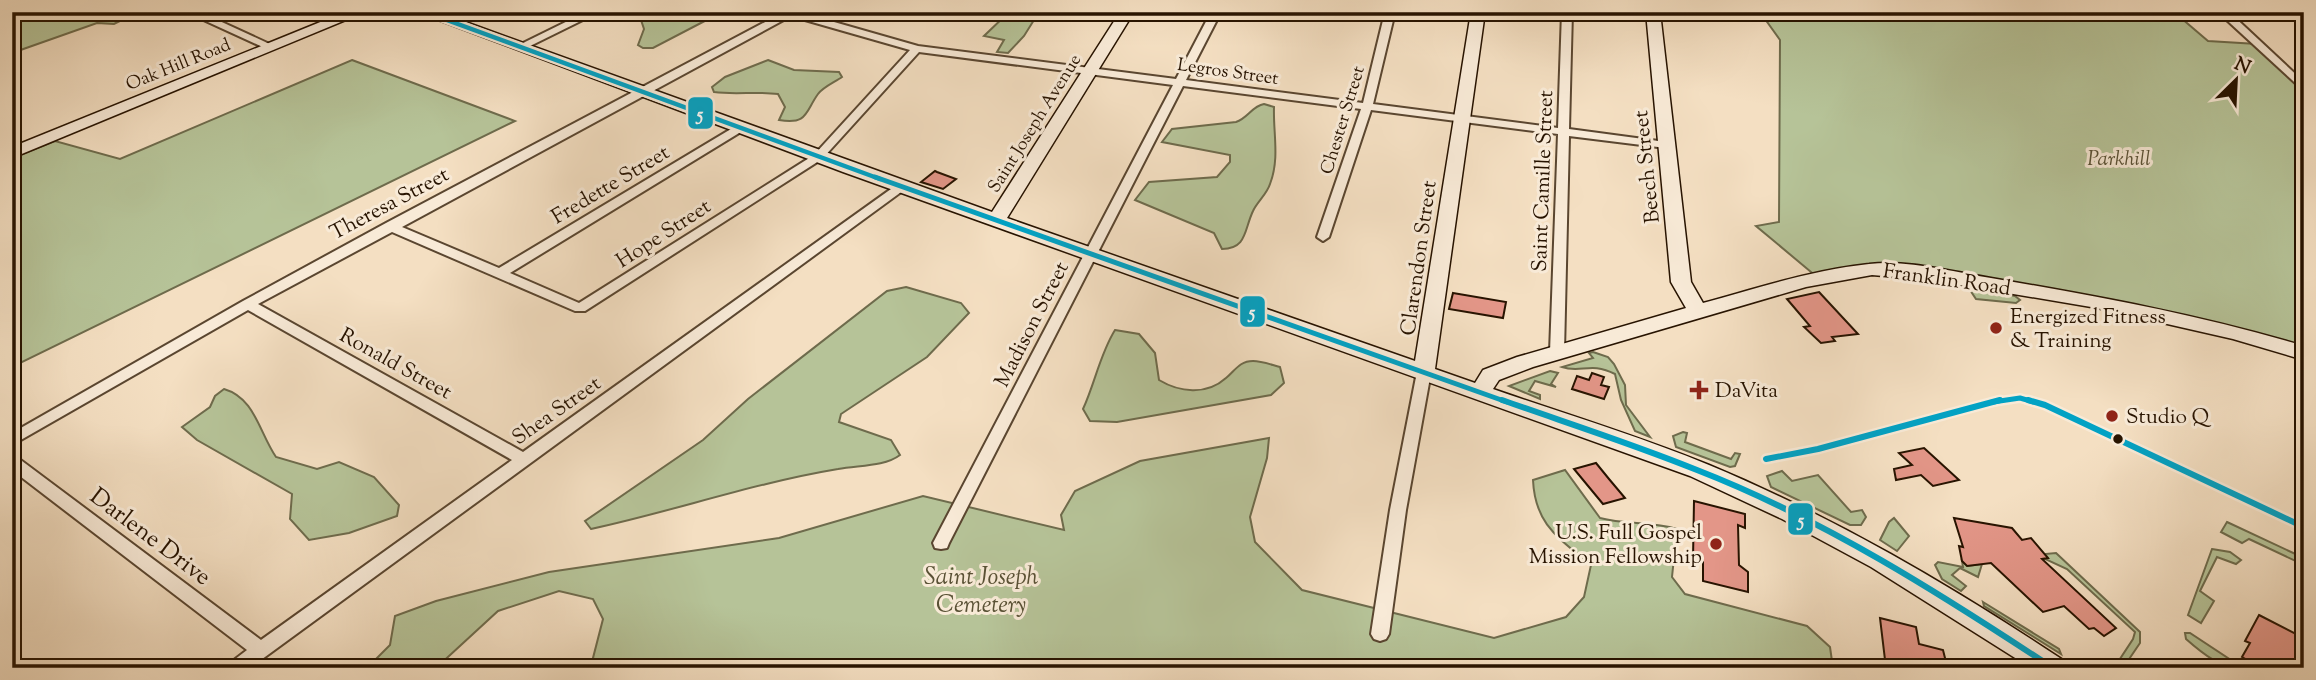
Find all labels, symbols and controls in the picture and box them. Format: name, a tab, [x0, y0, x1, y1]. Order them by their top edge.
street label: Oak Hill Road	[122, 33, 235, 99]
north arrow	[2200, 46, 2270, 116]
street label: Saint Joseph Avenue	[982, 50, 1089, 199]
text: N	[2229, 51, 2254, 82]
street label: Legros Street	[1175, 53, 1280, 93]
street label: Chester Street	[1315, 63, 1373, 178]
street label: Saint Camille Street	[1526, 90, 1562, 272]
line badge: 5	[687, 96, 714, 130]
text: 5	[695, 102, 704, 129]
street label: Beech Street	[1627, 109, 1669, 225]
street label: Fredette Street	[546, 139, 676, 233]
park label: Parkhill	[2087, 145, 2151, 175]
street label: Theresa Street	[325, 161, 455, 249]
street label: Clarendon Street	[1394, 179, 1446, 338]
street label: Hope Street	[611, 193, 718, 277]
street label: Madison Street	[988, 257, 1077, 393]
street label: Franklin Road	[1881, 257, 2013, 305]
line badge: 5	[1239, 295, 1266, 328]
text: 5	[1247, 300, 1256, 327]
place label: Energized Fitness & Training	[2010, 303, 2166, 357]
marker: Energized Fitness & Training	[1988, 320, 2004, 336]
street label: Ronald Street	[333, 322, 457, 408]
street label: Shea Street	[506, 370, 608, 453]
place label: DaVita	[1715, 377, 1778, 407]
marker: DaVita	[1689, 380, 1709, 400]
place label: Studio Q	[2126, 403, 2211, 433]
marker: Studio Q	[2104, 408, 2120, 424]
unlabelled marker	[2111, 432, 2125, 446]
street label: Darlene Drive	[82, 481, 218, 595]
line badge: 5	[1787, 502, 1814, 536]
text: 5	[1796, 508, 1805, 535]
place label: U.S. Full Gospel Mission Fellowship	[1529, 519, 1702, 573]
marker: U.S. Full Gospel Mission Fellowship	[1708, 536, 1724, 552]
park label: Saint Joseph Cemetery	[924, 561, 1038, 623]

